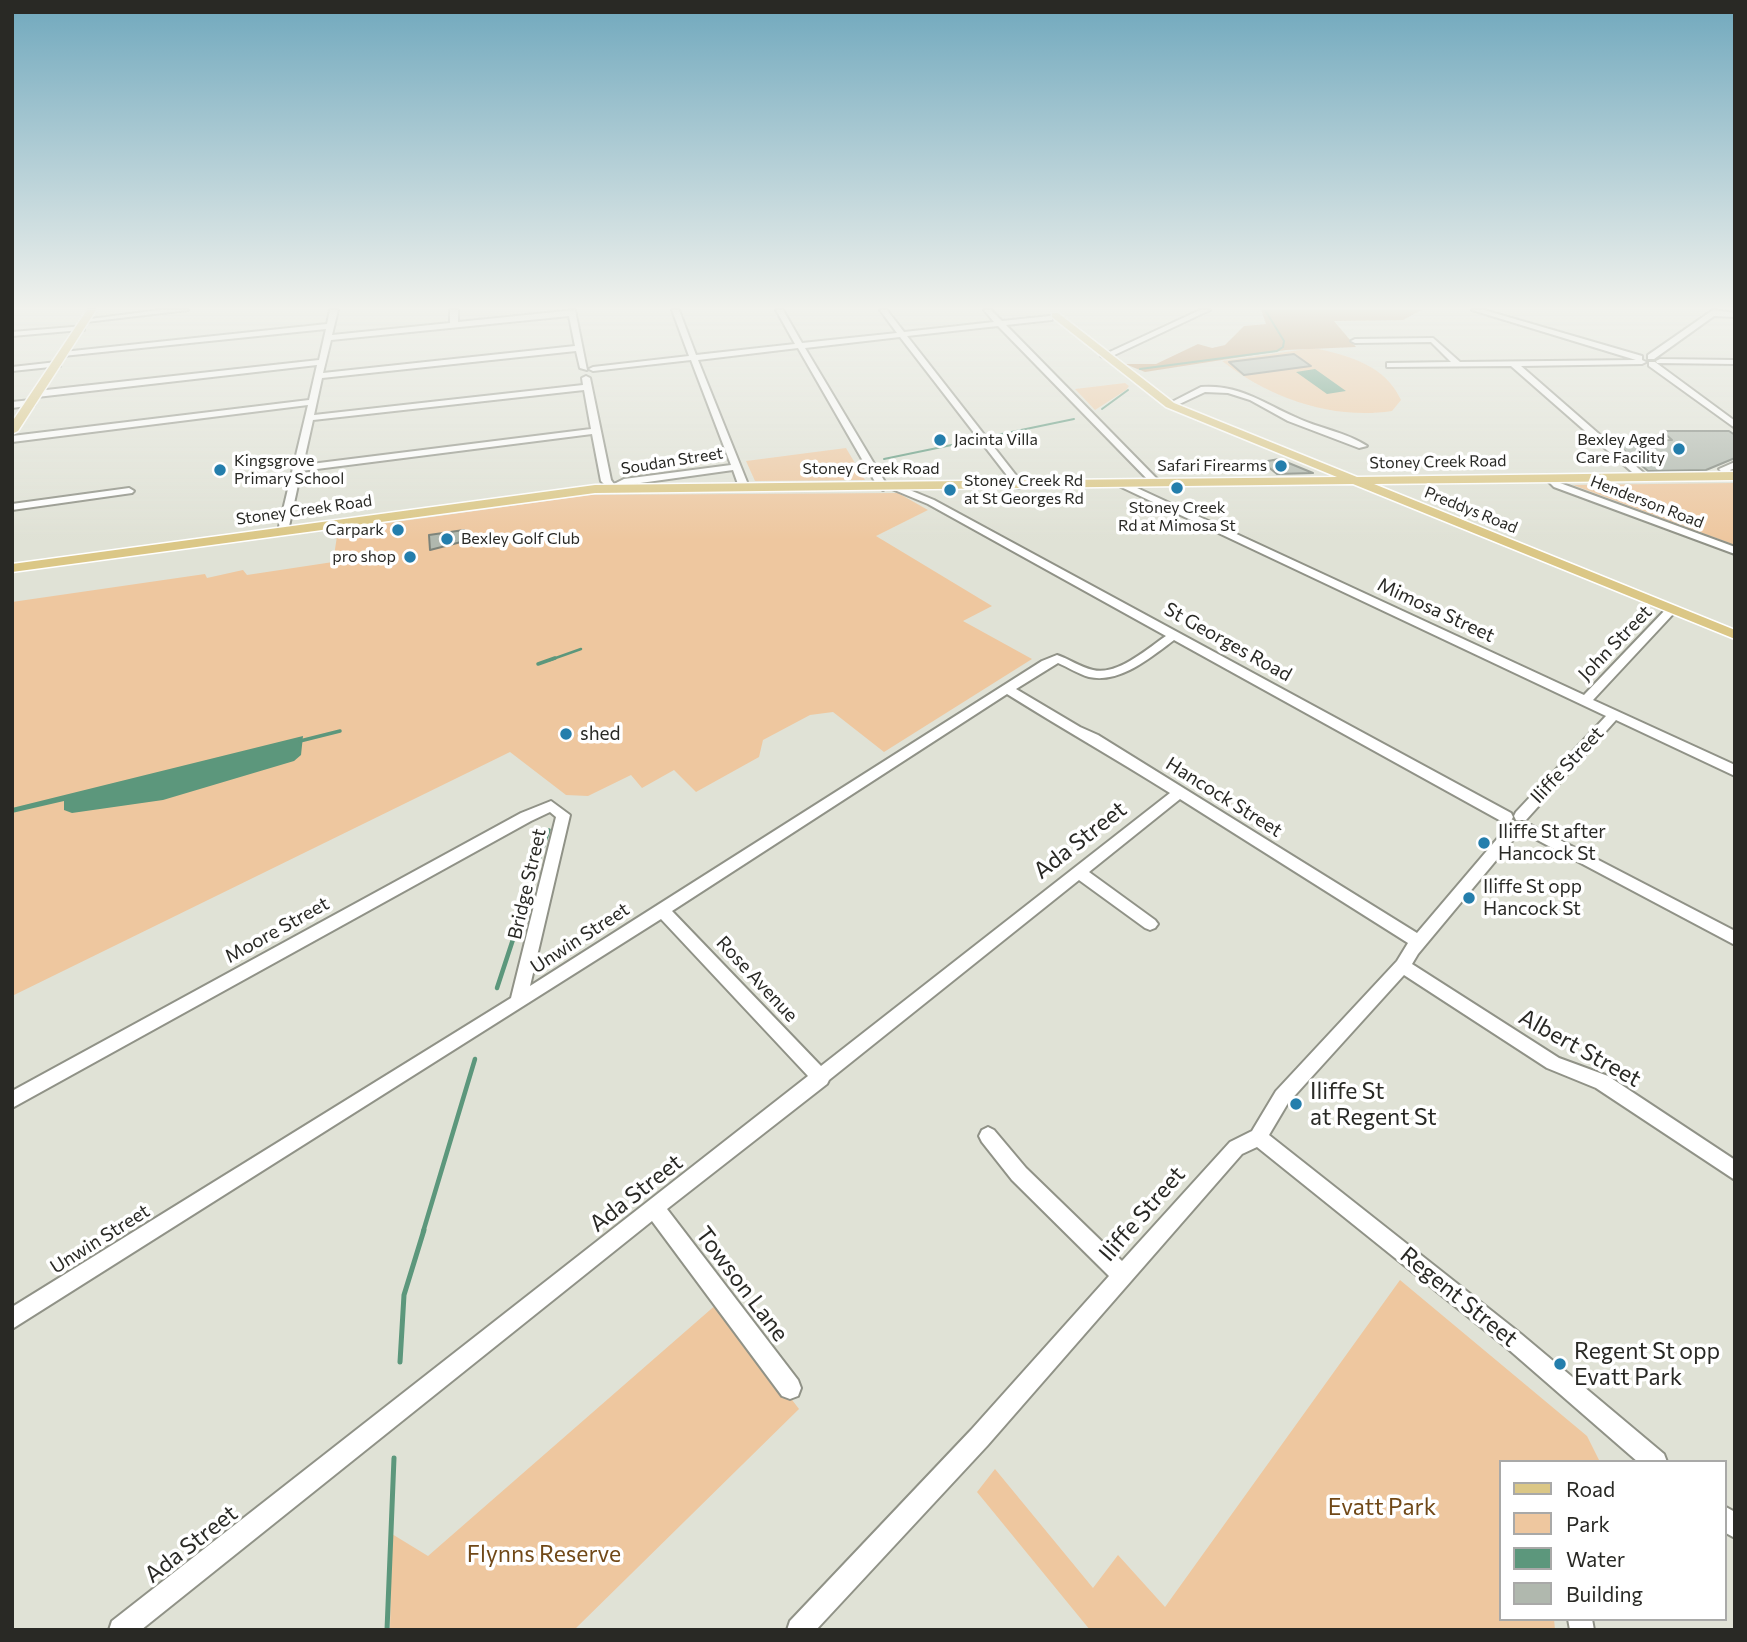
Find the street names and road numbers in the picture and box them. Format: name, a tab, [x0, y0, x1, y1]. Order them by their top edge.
street label: Soudan Street	[620, 443, 724, 479]
street label: Stoney Creek Road	[1369, 451, 1507, 473]
street label: Stoney Creek Road	[802, 459, 940, 479]
street label: Henderson Road	[1588, 472, 1706, 532]
street label: Preddys Road	[1422, 483, 1520, 537]
street label: Stoney Creek Road	[235, 491, 373, 529]
street label: Mimosa Street	[1374, 573, 1498, 647]
street label: St Georges Road	[1160, 598, 1296, 686]
street label: John Street	[1573, 601, 1657, 685]
street label: Iliffe Street	[1526, 722, 1608, 808]
street label: Hancock Street	[1162, 752, 1286, 842]
street label: Ada Street	[1028, 795, 1132, 885]
street label: Bridge Street	[503, 826, 551, 942]
street label: Moore Street	[221, 892, 333, 968]
street label: Unwin Street	[526, 898, 634, 978]
street label: Rose Avenue	[712, 931, 802, 1027]
street label: Albert Street	[1514, 1003, 1646, 1093]
street label: Ada Street	[584, 1148, 688, 1238]
street label: Iliffe Street	[1093, 1161, 1191, 1267]
street label: Unwin Street	[46, 1199, 154, 1279]
street label: Towson Lane	[690, 1221, 794, 1347]
street label: Regent Street	[1395, 1241, 1523, 1353]
street label: Ada Street	[139, 1499, 243, 1589]

